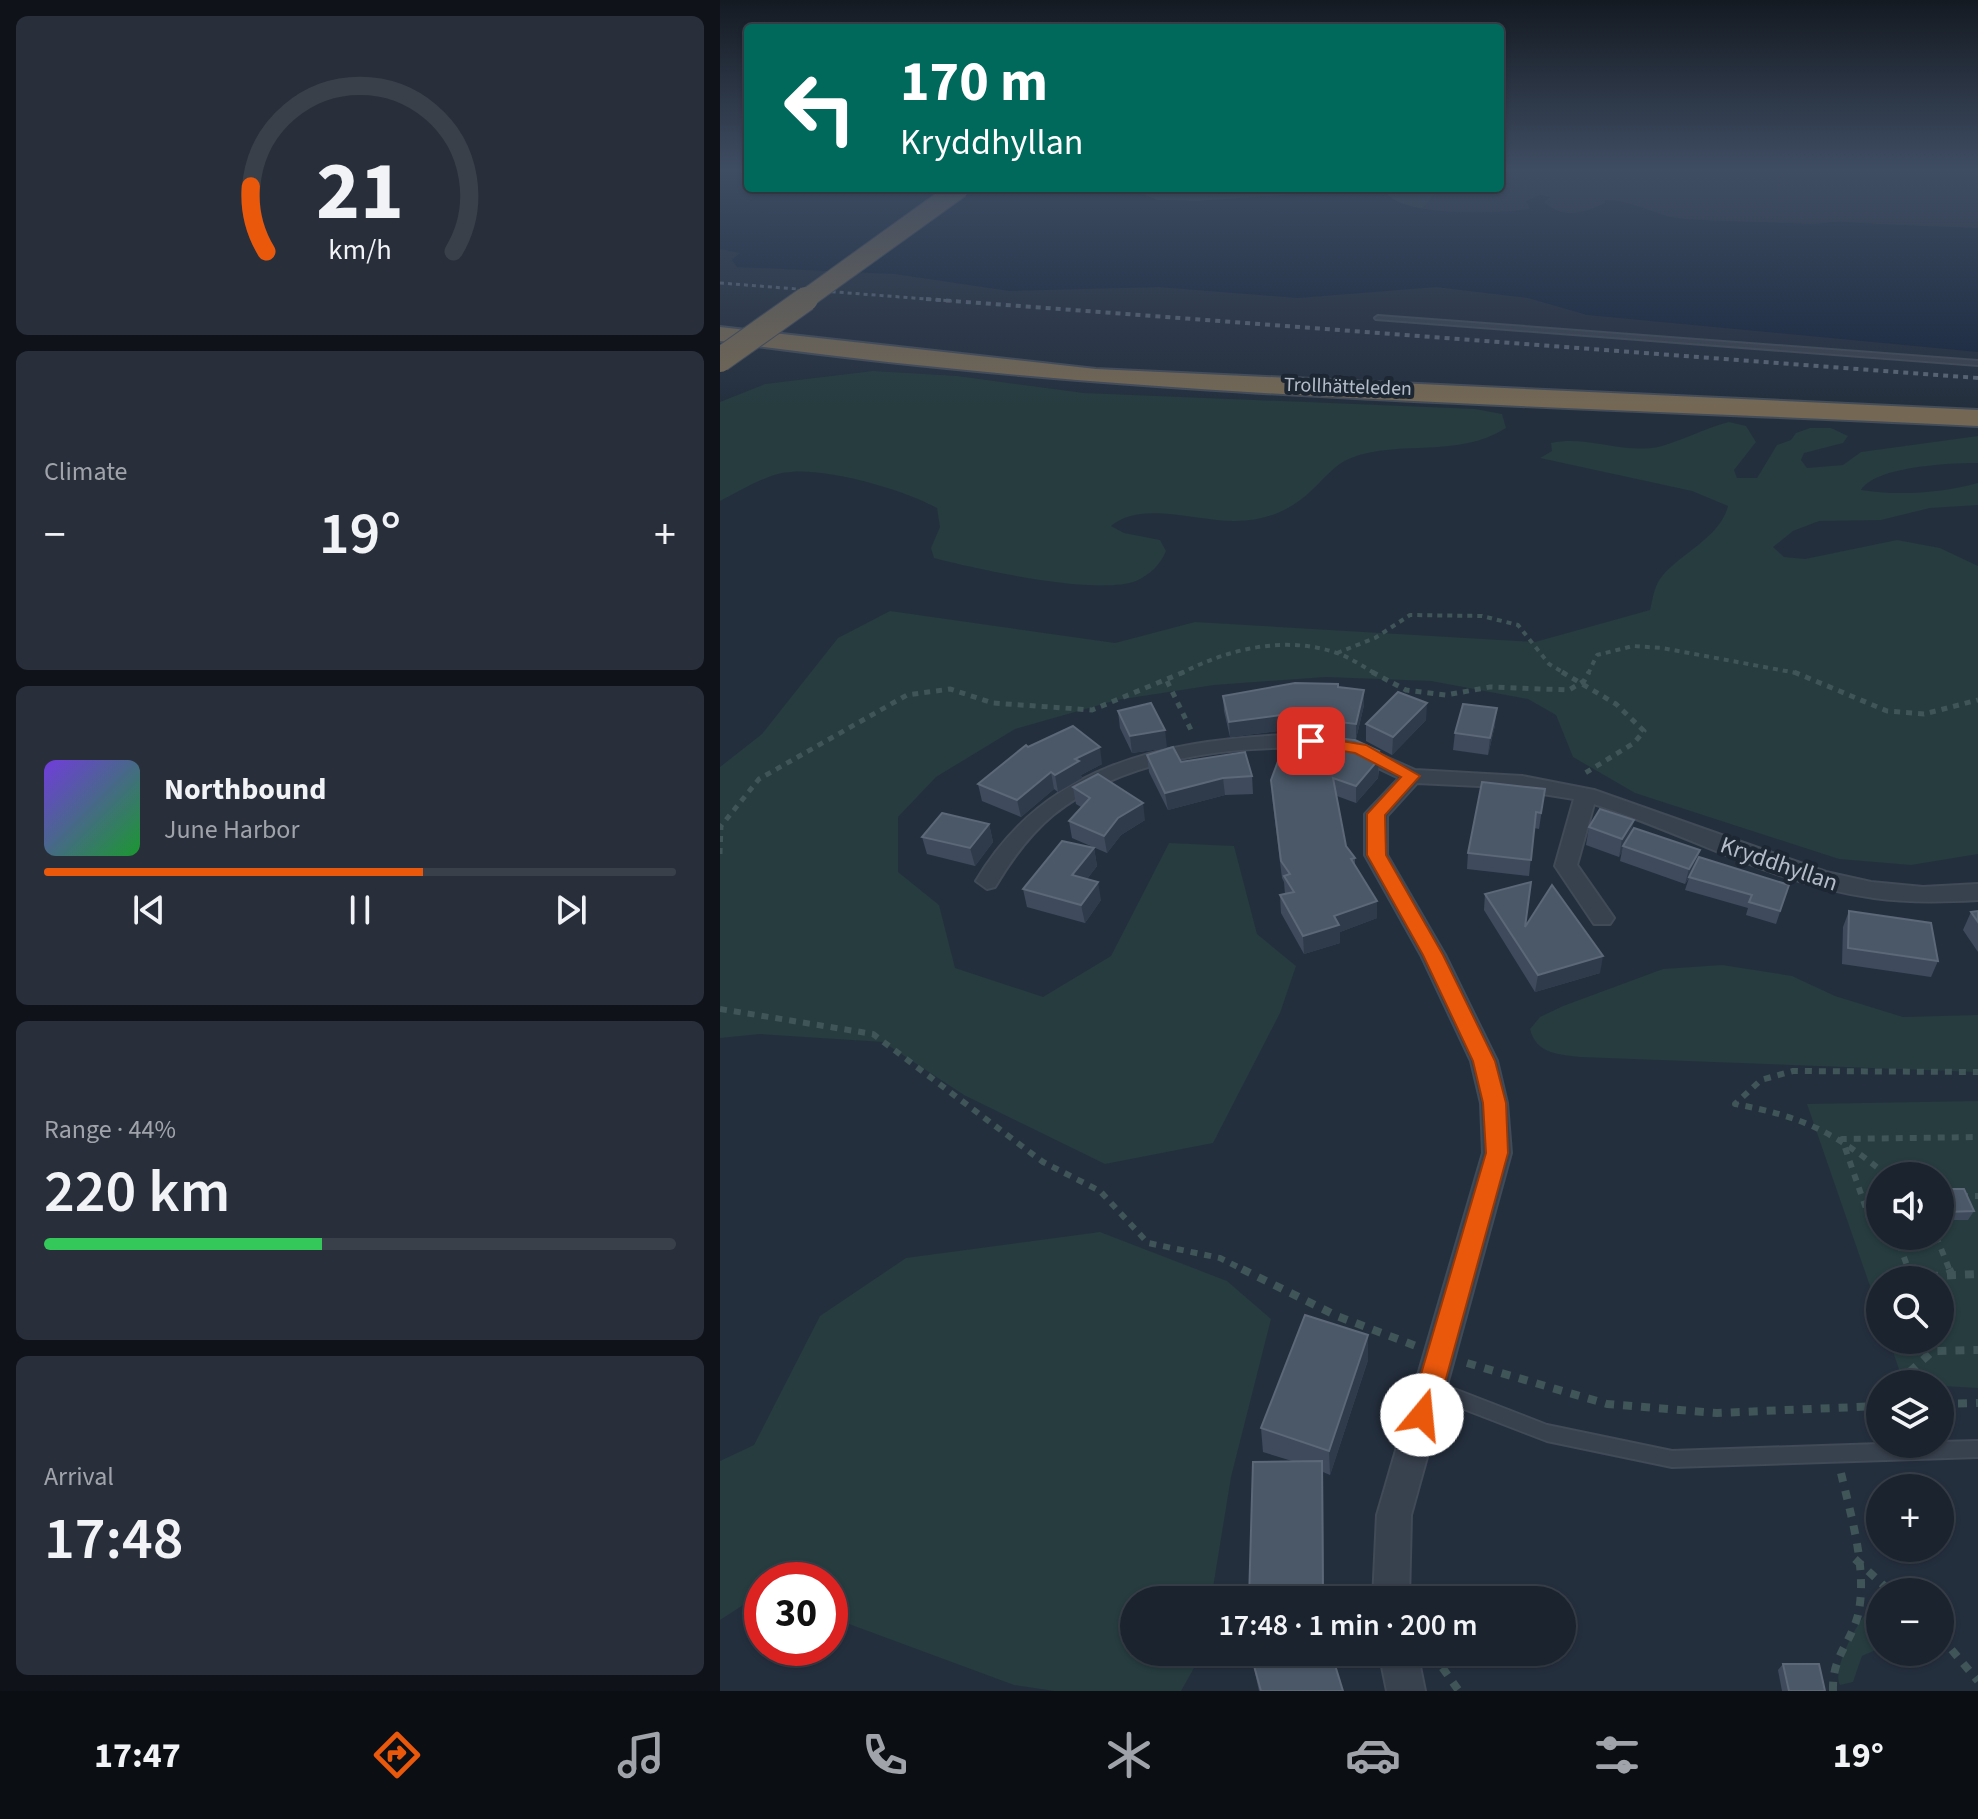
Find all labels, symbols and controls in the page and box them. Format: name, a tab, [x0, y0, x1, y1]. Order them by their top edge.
text: 170 m	[900, 43, 1048, 122]
icon: left	[768, 56, 872, 160]
text: Kryddhyllan	[900, 117, 1083, 168]
text: 21	[316, 132, 404, 250]
text: km/h	[328, 230, 392, 270]
street label: Trollhätteleden	[1284, 371, 1412, 403]
text: Climate	[44, 453, 128, 490]
text: 19°	[319, 492, 401, 577]
text: −	[44, 504, 66, 567]
text: +	[654, 504, 676, 567]
pin	[1277, 707, 1345, 775]
icon: arrive	[1289, 719, 1333, 763]
text: Northbound	[164, 768, 326, 811]
text: June Harbor	[164, 811, 300, 848]
street label: Kryddhyllan	[1715, 828, 1843, 900]
icon: previous	[127, 888, 171, 932]
icon: pause	[338, 888, 382, 932]
icon: next	[549, 888, 593, 932]
text: Range · 44%	[44, 1111, 176, 1148]
text: 220 km	[44, 1150, 230, 1235]
map controls	[1866, 1162, 1954, 1666]
button: sound	[1866, 1162, 1954, 1250]
button: search	[1866, 1266, 1954, 1354]
button: layers	[1866, 1370, 1954, 1458]
position arrow	[1380, 1373, 1464, 1457]
text: Arrival	[44, 1458, 114, 1495]
button: +	[1866, 1474, 1954, 1562]
text: 17:48	[44, 1497, 184, 1582]
speed limit sign: 30	[744, 1562, 848, 1666]
button: −	[1866, 1578, 1954, 1666]
text: 17:48 · 1 min · 200 m	[1218, 1604, 1478, 1647]
icon: directions	[369, 1727, 425, 1783]
icon: music	[613, 1727, 669, 1783]
icon: phone	[857, 1727, 913, 1783]
icon: climate	[1101, 1727, 1157, 1783]
icon: car	[1345, 1727, 1401, 1783]
icon: filters	[1589, 1727, 1645, 1783]
text: 17:47	[94, 1730, 181, 1781]
text: 19°	[1833, 1730, 1884, 1781]

